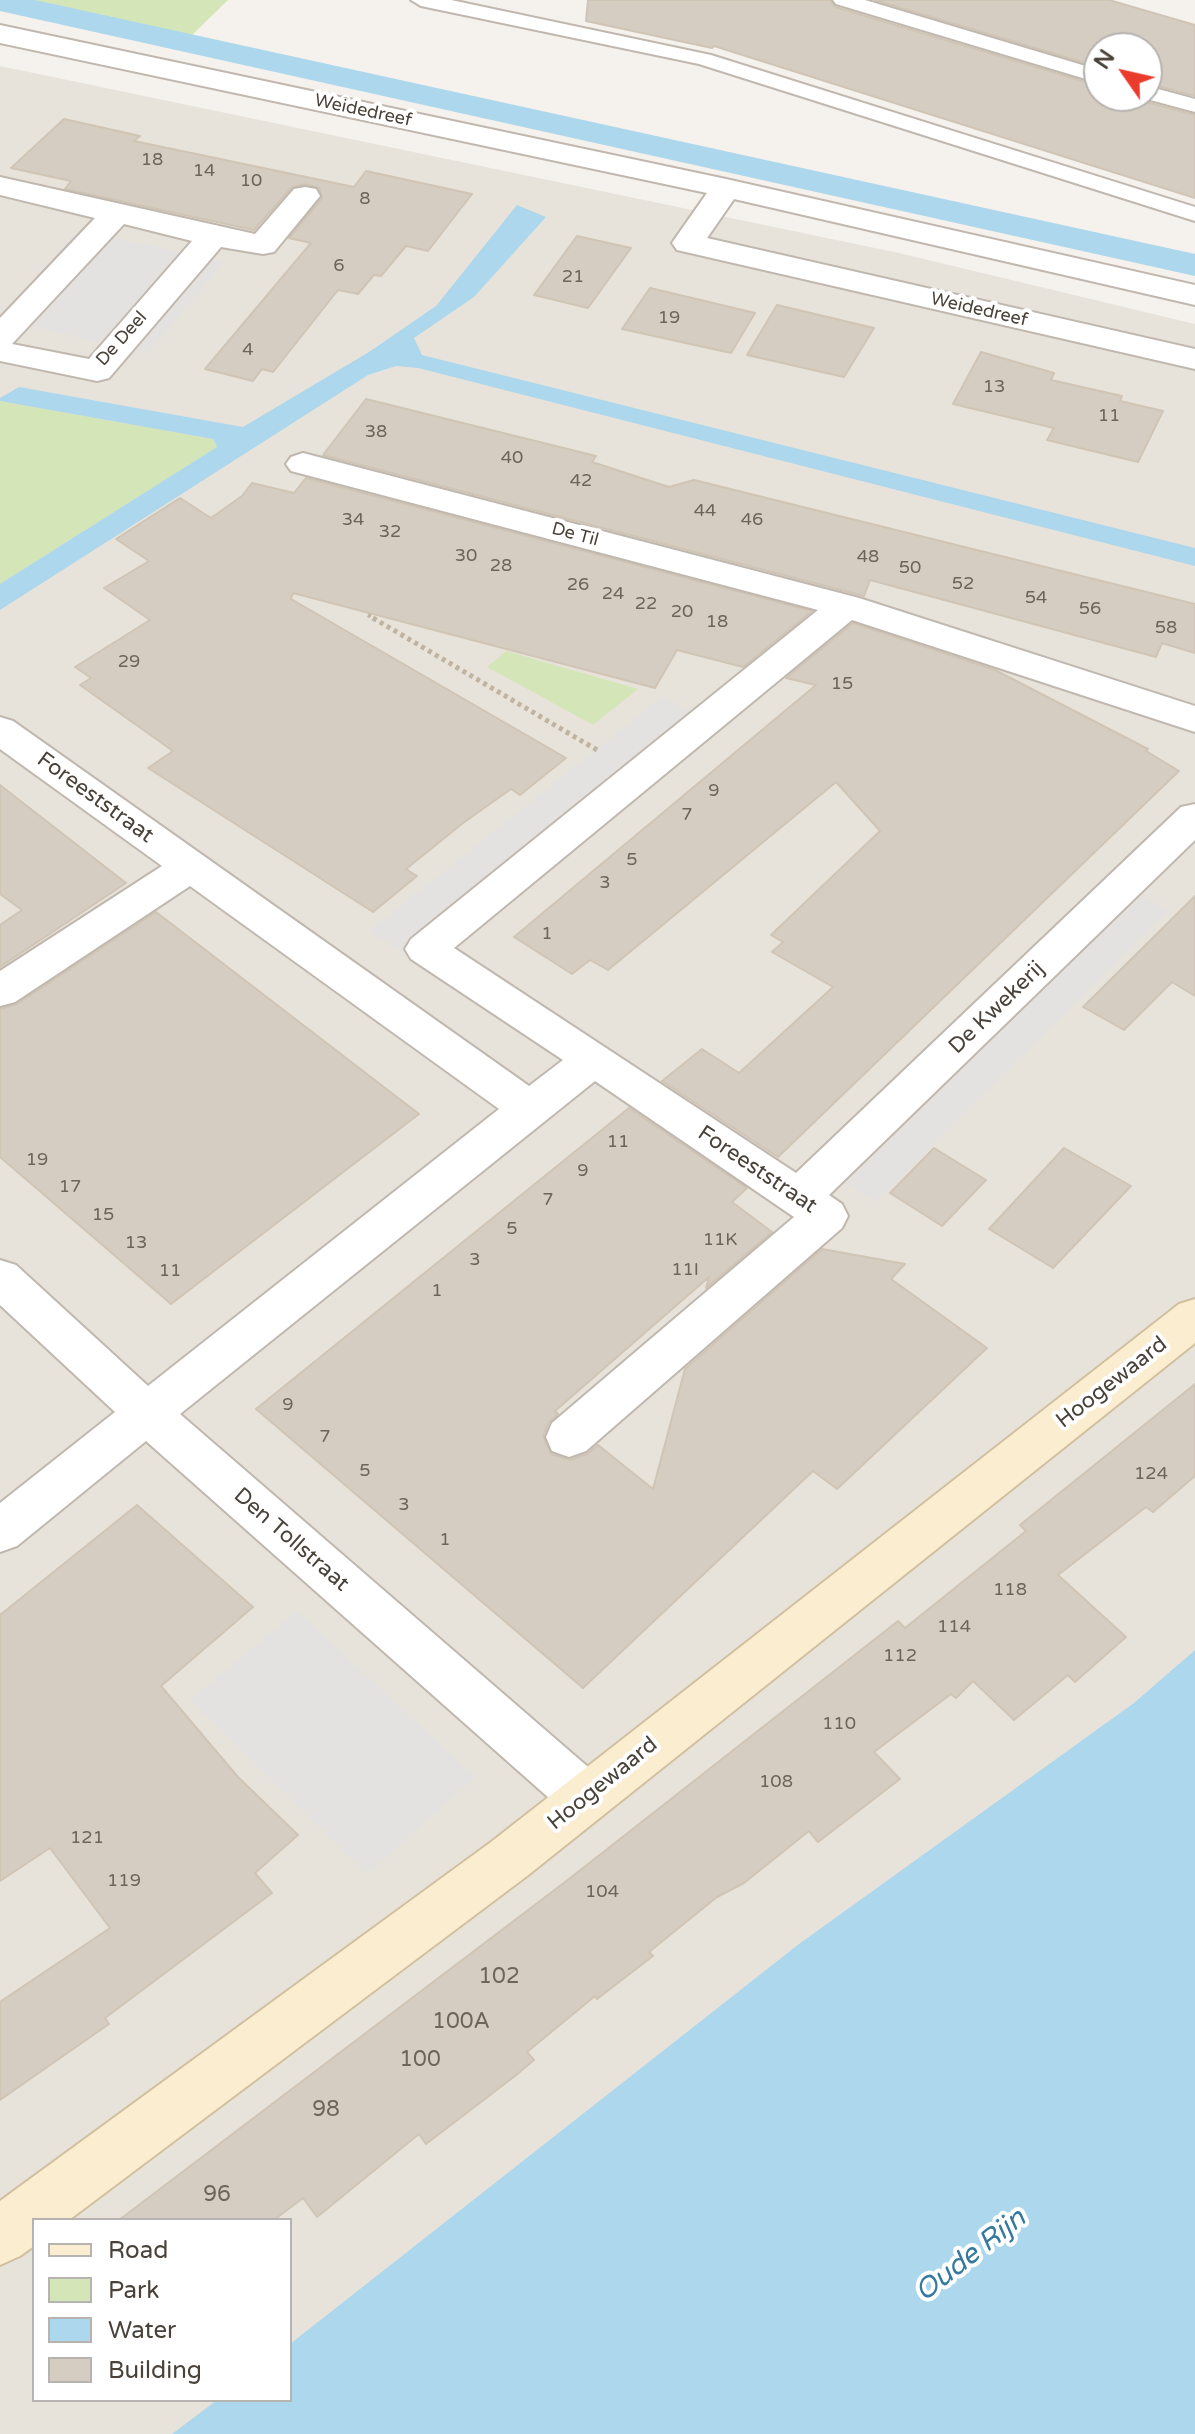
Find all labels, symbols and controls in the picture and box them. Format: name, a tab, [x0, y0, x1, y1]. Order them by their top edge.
north arrow	[1083, 32, 1163, 112]
text: N	[1089, 45, 1120, 74]
street label: Weidedreef	[312, 90, 414, 132]
house number: 18	[141, 149, 163, 171]
house number: 14	[193, 160, 215, 182]
house number: 10	[240, 170, 262, 192]
house number: 8	[359, 188, 371, 210]
house number: 6	[333, 255, 345, 277]
house number: 21	[562, 266, 584, 288]
street label: Weidedreef	[928, 288, 1030, 332]
street label: De Deel	[92, 307, 152, 371]
house number: 19	[658, 307, 680, 329]
house number: 4	[242, 339, 254, 361]
house number: 13	[983, 376, 1005, 398]
house number: 11	[1098, 405, 1120, 427]
house number: 38	[365, 421, 387, 443]
house number: 40	[501, 447, 523, 469]
house number: 42	[570, 470, 592, 492]
house number: 44	[694, 500, 716, 522]
house number: 34	[342, 509, 364, 531]
house number: 46	[741, 509, 763, 531]
street label: De Til	[549, 518, 601, 552]
house number: 32	[379, 521, 401, 543]
house number: 30	[455, 545, 477, 567]
house number: 48	[857, 546, 879, 568]
house number: 28	[490, 555, 512, 577]
house number: 50	[899, 557, 921, 579]
house number: 52	[952, 573, 974, 595]
house number: 26	[567, 574, 589, 596]
house number: 24	[602, 583, 624, 605]
house number: 54	[1025, 587, 1047, 609]
house number: 22	[635, 593, 657, 615]
house number: 56	[1079, 598, 1101, 620]
house number: 20	[671, 601, 693, 623]
house number: 18	[706, 611, 728, 633]
house number: 58	[1155, 617, 1177, 639]
house number: 29	[118, 651, 140, 673]
house number: 15	[831, 673, 853, 695]
street label: Foreeststraat	[31, 747, 159, 849]
house number: 9	[708, 780, 720, 802]
house number: 7	[681, 804, 693, 826]
house number: 5	[626, 849, 638, 871]
house number: 3	[599, 872, 611, 894]
house number: 1	[541, 923, 553, 945]
street label: De Kwekerij	[944, 956, 1050, 1060]
street label: Foreeststraat	[692, 1120, 822, 1220]
house number: 11	[607, 1131, 629, 1153]
house number: 19	[26, 1149, 48, 1171]
house number: 9	[577, 1160, 589, 1182]
house number: 17	[59, 1176, 81, 1198]
house number: 7	[542, 1189, 554, 1211]
house number: 15	[92, 1204, 114, 1226]
house number: 5	[506, 1218, 518, 1240]
house number: 11K	[703, 1229, 737, 1251]
house number: 13	[125, 1232, 147, 1254]
house number: 3	[469, 1249, 481, 1271]
house number: 11I	[671, 1259, 699, 1281]
house number: 11	[159, 1260, 181, 1282]
house number: 1	[431, 1280, 443, 1302]
street label: Hoogewaard	[1051, 1332, 1173, 1434]
house number: 9	[282, 1394, 294, 1416]
house number: 7	[319, 1426, 331, 1448]
house number: 5	[359, 1460, 371, 1482]
house number: 124	[1134, 1463, 1168, 1485]
street label: Den Tollstraat	[228, 1483, 354, 1597]
house number: 3	[398, 1494, 410, 1516]
house number: 1	[439, 1529, 451, 1551]
house number: 118	[993, 1579, 1027, 1601]
house number: 114	[937, 1616, 971, 1638]
house number: 112	[883, 1645, 917, 1667]
house number: 110	[822, 1713, 856, 1735]
street label: Hoogewaard	[543, 1732, 663, 1836]
house number: 108	[759, 1771, 793, 1793]
house number: 121	[70, 1827, 104, 1849]
house number: 119	[107, 1870, 141, 1892]
house number: 104	[585, 1881, 619, 1903]
house number: 102	[478, 1964, 520, 1990]
house number: 100A	[432, 2009, 490, 2035]
house number: 100	[399, 2047, 441, 2073]
house number: 98	[312, 2097, 340, 2123]
house number: 96	[203, 2182, 231, 2208]
water label: Oude Rijn	[909, 2202, 1033, 2310]
legend	[32, 2218, 292, 2402]
text: Road	[108, 2236, 168, 2265]
text: Park	[108, 2276, 159, 2305]
text: Water	[108, 2316, 176, 2345]
text: Building	[108, 2356, 202, 2385]

